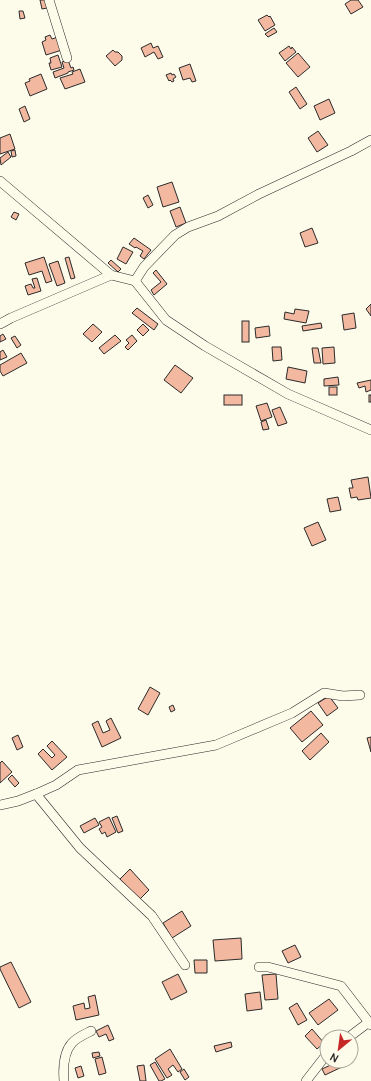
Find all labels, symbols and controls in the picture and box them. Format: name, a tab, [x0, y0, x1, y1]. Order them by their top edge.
north arrow	[319, 1029, 359, 1069]
text: N	[327, 1050, 341, 1066]

